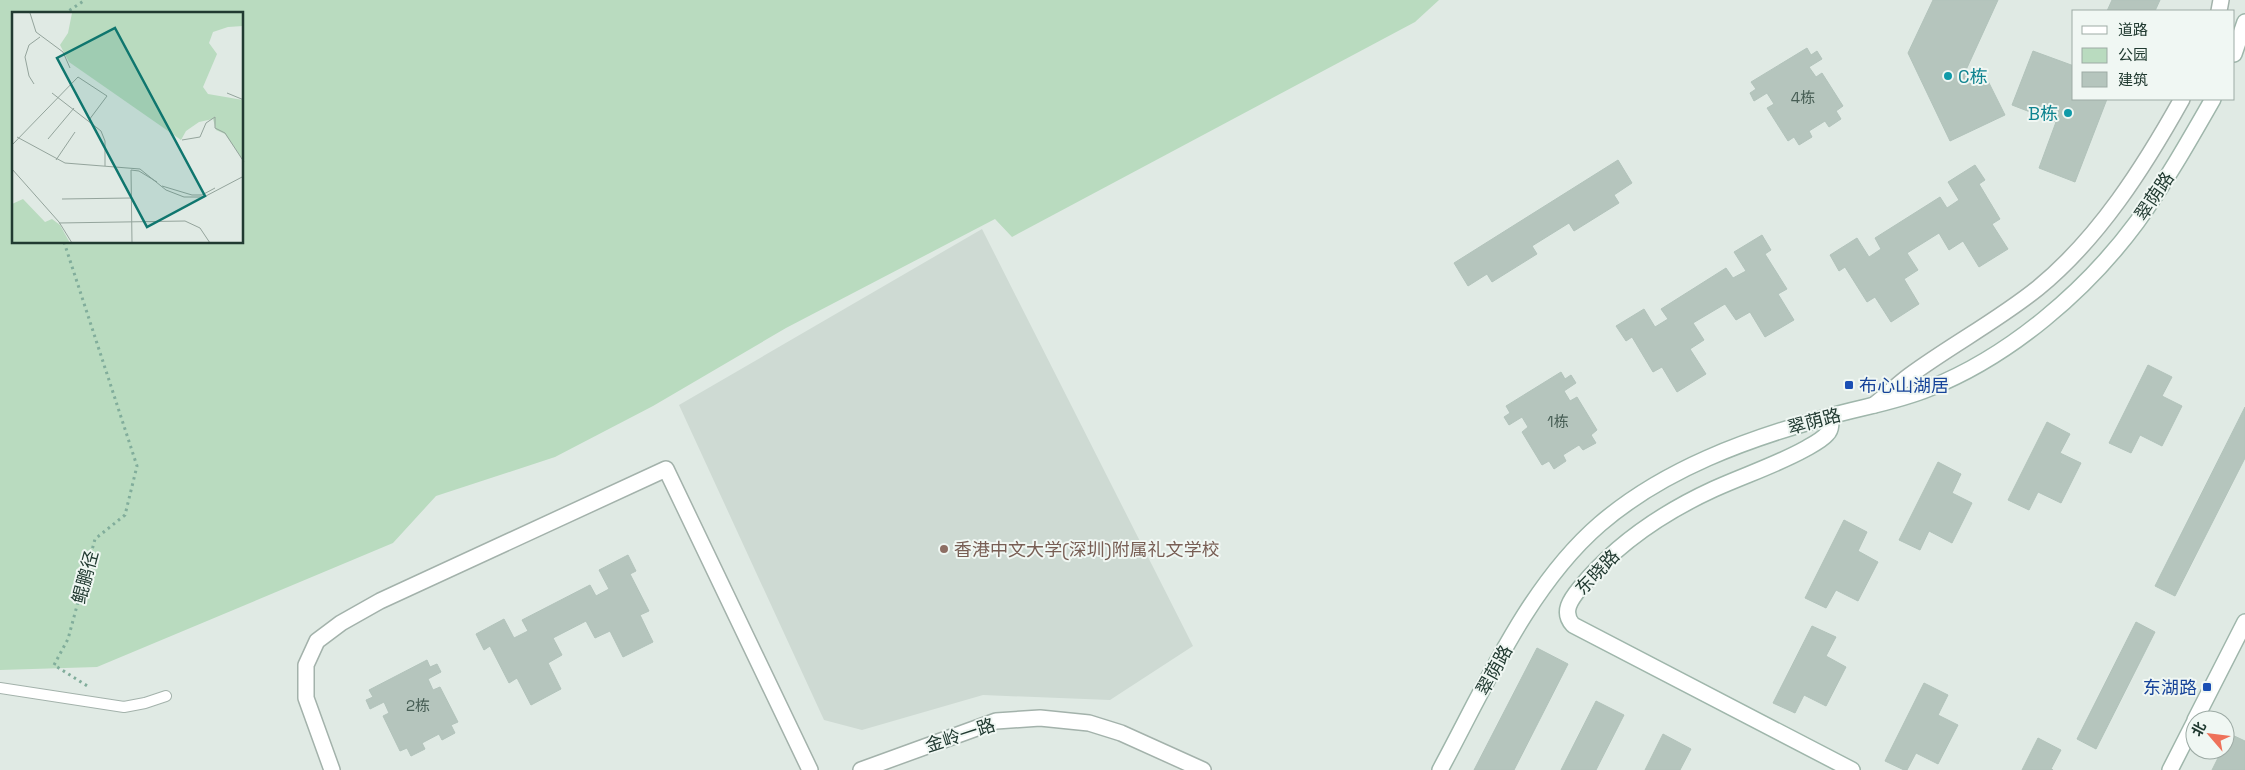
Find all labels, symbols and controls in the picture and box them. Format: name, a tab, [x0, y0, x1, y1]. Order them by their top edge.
legend	[2072, 10, 2235, 100]
inset map	[12, 12, 244, 244]
text: 道路	[2118, 20, 2148, 39]
text: 公园	[2118, 45, 2148, 64]
place label: C栋	[1958, 65, 1988, 88]
marker: C栋	[1942, 70, 1954, 82]
text: 建筑	[2118, 70, 2148, 89]
house number: 4栋	[1791, 88, 1815, 107]
place label: B栋	[2028, 102, 2058, 125]
marker: B栋	[2062, 107, 2074, 119]
street label: 翠荫路	[2129, 167, 2179, 225]
place label: 布心山湖居	[1859, 374, 1949, 397]
marker: 布心山湖居	[1843, 379, 1855, 391]
street label: 翠荫路	[1785, 403, 1843, 439]
house number: 1栋	[1547, 412, 1569, 431]
place label: 香港中文大学(深圳)附属礼文学校	[954, 538, 1220, 561]
marker: 香港中文大学(深圳)附属礼文学校	[938, 543, 950, 555]
street label: 东晓路	[1570, 545, 1624, 599]
street label: 鲲鹏径	[67, 548, 103, 606]
street label: 翠荫路	[1471, 641, 1517, 699]
place label: 东湖路	[2143, 676, 2197, 699]
marker: 东湖路	[2201, 681, 2213, 693]
house number: 2栋	[406, 696, 430, 715]
north arrow	[2185, 710, 2235, 760]
street label: 金岭一路	[922, 713, 998, 757]
text: 北	[2187, 718, 2210, 739]

